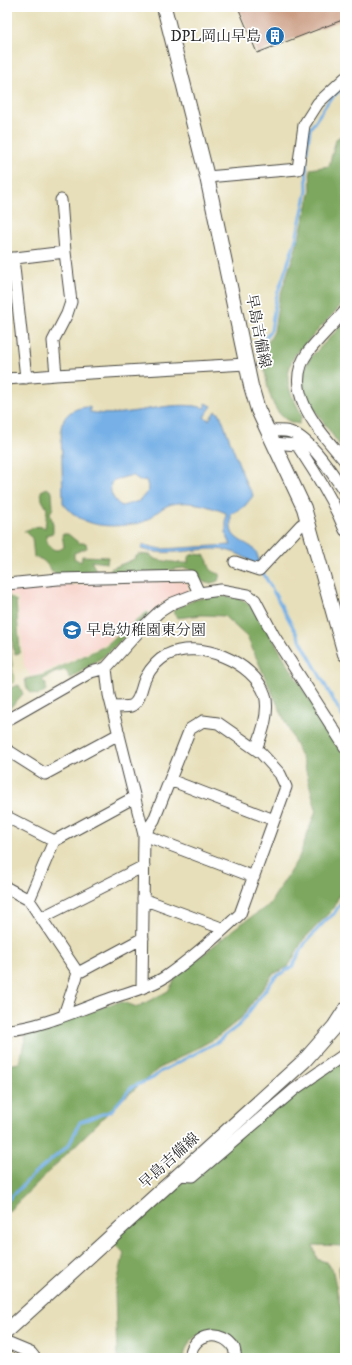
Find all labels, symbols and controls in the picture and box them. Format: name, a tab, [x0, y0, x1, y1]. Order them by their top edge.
building icon: DPL岡山早島	[264, 25, 286, 47]
place label: DPL岡山早島	[170, 27, 261, 46]
street label: 早島吉備線	[242, 292, 274, 370]
school or university icon: 早島幼稚園東分園	[61, 619, 83, 641]
place label: 早島幼稚園東分園	[86, 621, 206, 640]
street label: 早島吉備線	[135, 1129, 203, 1193]

